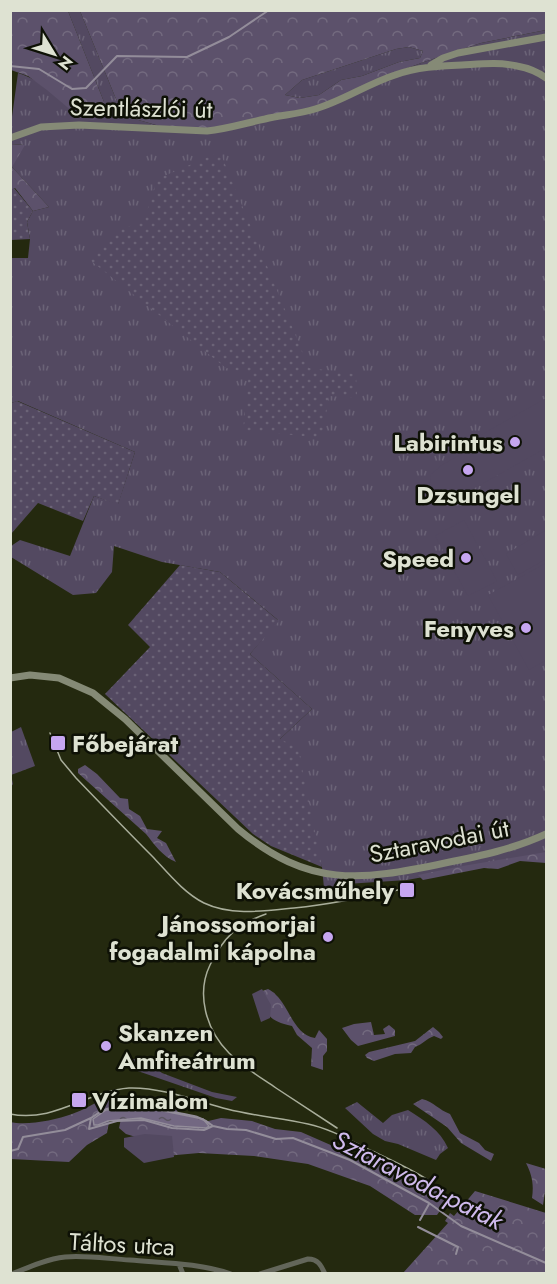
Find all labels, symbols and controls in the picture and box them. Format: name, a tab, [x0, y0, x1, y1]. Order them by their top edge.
north arrow	[24, 24, 84, 84]
text: N	[52, 51, 78, 75]
street label: Szentlászlói út	[69, 89, 213, 127]
place label: Labirintus	[393, 425, 503, 460]
marker: Labirintus	[508, 435, 522, 449]
marker: Dzsungel	[461, 463, 475, 477]
place label: Dzsungel	[416, 477, 520, 512]
place label: Speed	[382, 541, 454, 576]
marker: Speed	[459, 551, 473, 565]
place label: Fenyves	[424, 611, 514, 646]
marker: Fenyves	[519, 621, 533, 635]
place label: Főbejárat	[72, 726, 178, 761]
marker: Főbejárat	[49, 734, 67, 752]
street label: Sztaravodai út	[366, 810, 512, 872]
place label: Kovácsműhely	[236, 873, 394, 908]
marker: Kovácsműhely	[398, 881, 416, 899]
place label: Jánossomorjai fogadalmi kápolna	[109, 906, 316, 969]
marker: Jánossomorjai fogadalmi kápolna	[321, 930, 335, 944]
place label: Skanzen Amfiteátrum	[117, 1015, 256, 1078]
marker: Skanzen Amfiteátrum	[99, 1039, 113, 1053]
place label: Vízimalom	[91, 1083, 208, 1118]
marker: Vízimalom	[70, 1091, 88, 1109]
water label: Sztaravoda-patak	[326, 1120, 512, 1240]
street label: Táltos utca	[68, 1224, 176, 1264]

